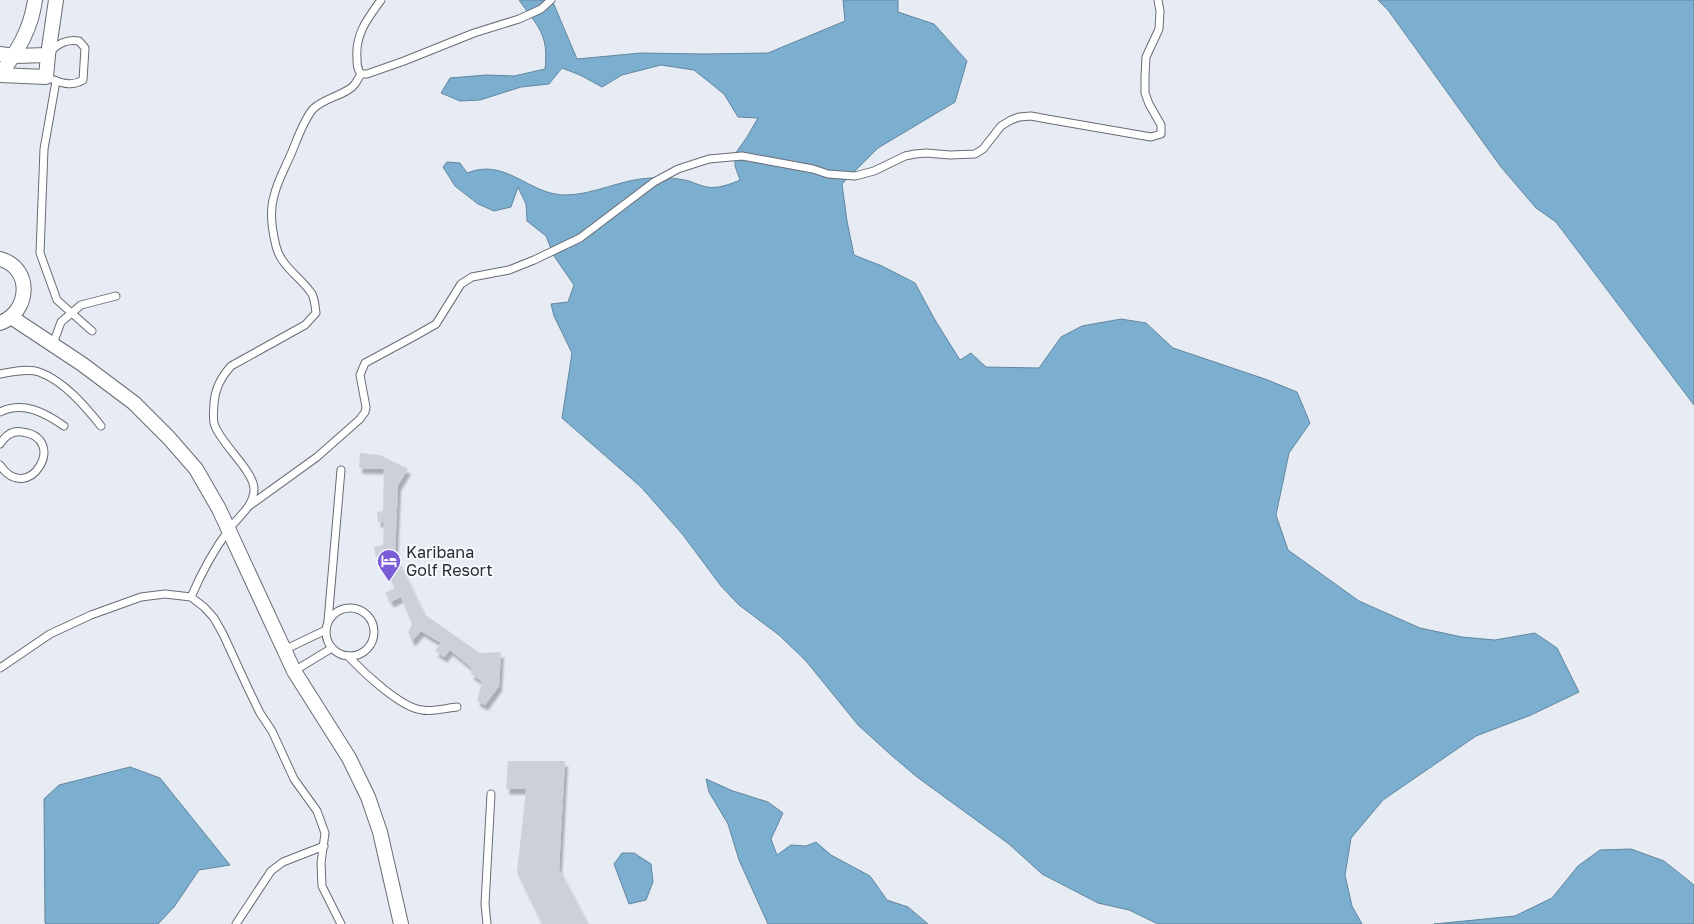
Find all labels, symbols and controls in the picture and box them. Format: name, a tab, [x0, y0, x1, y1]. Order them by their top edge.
place label: Karibana Golf Resort	[406, 542, 493, 580]
hotel icon: Karibana Golf Resort	[376, 548, 402, 582]

